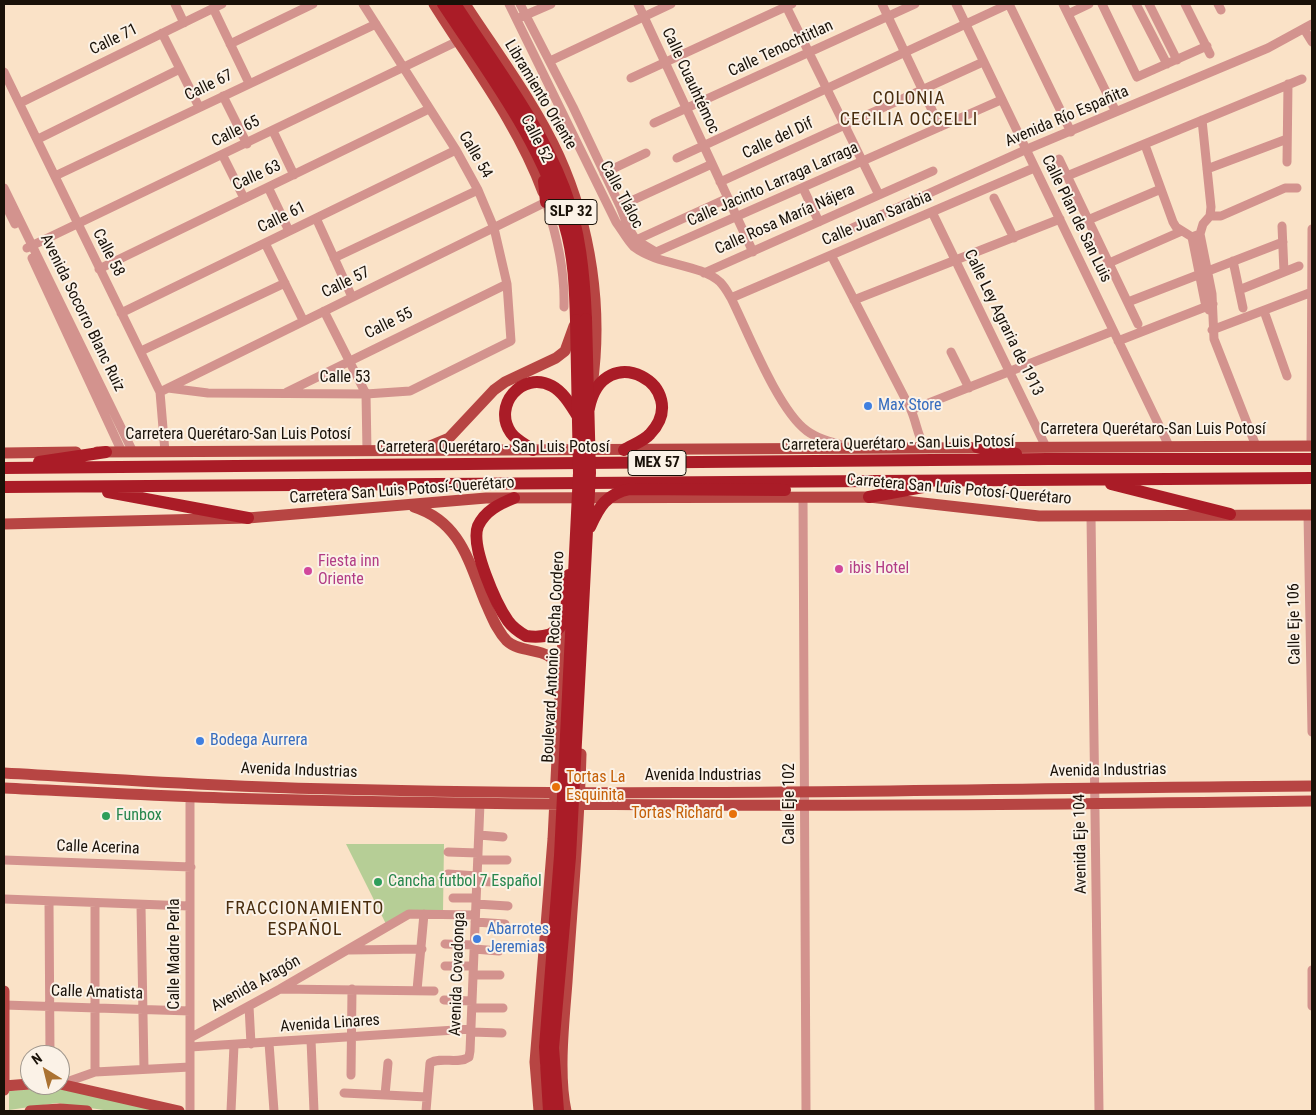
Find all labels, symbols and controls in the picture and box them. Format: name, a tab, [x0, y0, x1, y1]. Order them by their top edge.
street label: Calle Tenochtitlan	[726, 16, 836, 82]
street label: Calle 71	[87, 20, 141, 60]
street label: Calle Cuauhtémoc	[657, 25, 723, 137]
street label: Libramiento Oriente	[500, 37, 580, 153]
street label: Calle 67	[182, 66, 236, 106]
street label: Avenida Río Españita	[1002, 82, 1132, 152]
district label: COLONIA CECILIA OCCELLI	[838, 88, 980, 130]
street label: Calle 65	[209, 112, 263, 152]
street label: Calle 52	[516, 112, 556, 166]
street label: Calle del Dif	[740, 114, 816, 164]
street label: Calle 54	[454, 128, 496, 182]
street label: Calle Jacinto Larraga Larraga	[684, 139, 862, 231]
street label: Calle Plan de San Luis	[1037, 152, 1115, 286]
street label: Calle 63	[230, 157, 284, 195]
street label: Calle Tláloc	[595, 158, 647, 232]
street label: Calle Rosa María Nájera	[712, 181, 858, 259]
street label: Calle Juan Sarabia	[819, 187, 935, 251]
street label: Calle 61	[255, 198, 309, 238]
road number: SLP 32	[545, 200, 597, 224]
street label: Calle 58	[88, 226, 128, 280]
street label: Avenida Socorro Blanc Ruiz	[36, 231, 128, 395]
street label: Calle Ley Agraria de 1913	[959, 247, 1047, 399]
street label: Calle 57	[319, 263, 373, 303]
street label: Calle 55	[362, 304, 416, 344]
street label: Calle 53	[319, 368, 371, 388]
place label: Max Store	[878, 396, 942, 416]
marker: Max Store	[862, 400, 874, 412]
street label: Carretera Querétaro-San Luis Potosí	[1040, 420, 1266, 440]
street label: Carretera Querétaro-San Luis Potosí	[125, 425, 351, 445]
street label: Carretera Querétaro - San Luis Potosí	[781, 432, 1015, 456]
street label: Carretera Querétaro - San Luis Potosí	[376, 438, 610, 458]
road number: MEX 57	[628, 450, 686, 476]
street label: Carretera San Luis Potosí-Querétaro	[846, 471, 1072, 509]
street label: Carretera San Luis Potosí-Querétaro	[289, 474, 515, 508]
street label: Boulevard Antonio Rocha Cordero	[539, 551, 569, 763]
place label: Fiesta inn Oriente	[318, 552, 379, 590]
place label: ibis Hotel	[849, 559, 909, 579]
marker: ibis Hotel	[833, 563, 845, 575]
marker: Fiesta inn Oriente	[302, 565, 314, 577]
street label: Calle Eje 106	[1285, 583, 1305, 665]
place label: Bodega Aurrera	[210, 731, 308, 751]
marker: Bodega Aurrera	[194, 735, 206, 747]
street label: Avenida Industrias	[240, 759, 358, 783]
street label: Avenida Industrias	[1049, 760, 1167, 782]
street label: Calle Eje 102	[780, 763, 800, 845]
street label: Avenida Industrias	[645, 766, 761, 786]
place label: Tortas La Esquinita	[566, 768, 625, 806]
marker: Tortas La Esquinita	[550, 781, 562, 793]
street label: Avenida Eje 104	[1071, 794, 1091, 894]
place label: Tortas Richard	[631, 804, 723, 824]
place label: Funbox	[116, 806, 162, 826]
marker: Tortas Richard	[727, 808, 739, 820]
marker: Funbox	[100, 810, 112, 822]
street label: Calle Acerina	[56, 837, 140, 859]
place label: Cancha futbol 7 Español	[388, 872, 542, 892]
marker: Cancha futbol 7 Español	[372, 876, 384, 888]
street label: Calle Madre Perla	[165, 898, 185, 1010]
district label: FRACCIONAMIENTO ESPAÑOL	[224, 898, 386, 941]
street label: Avenida Covadonga	[446, 911, 470, 1037]
place label: Abarrotes Jeremias	[487, 920, 549, 958]
marker: Abarrotes Jeremias	[471, 933, 483, 945]
street label: Avenida Aragón	[208, 952, 304, 1016]
street label: Calle Amatista	[51, 982, 143, 1004]
street label: Avenida Linares	[279, 1011, 381, 1037]
north arrow	[20, 1045, 70, 1095]
text: N	[29, 1050, 45, 1068]

